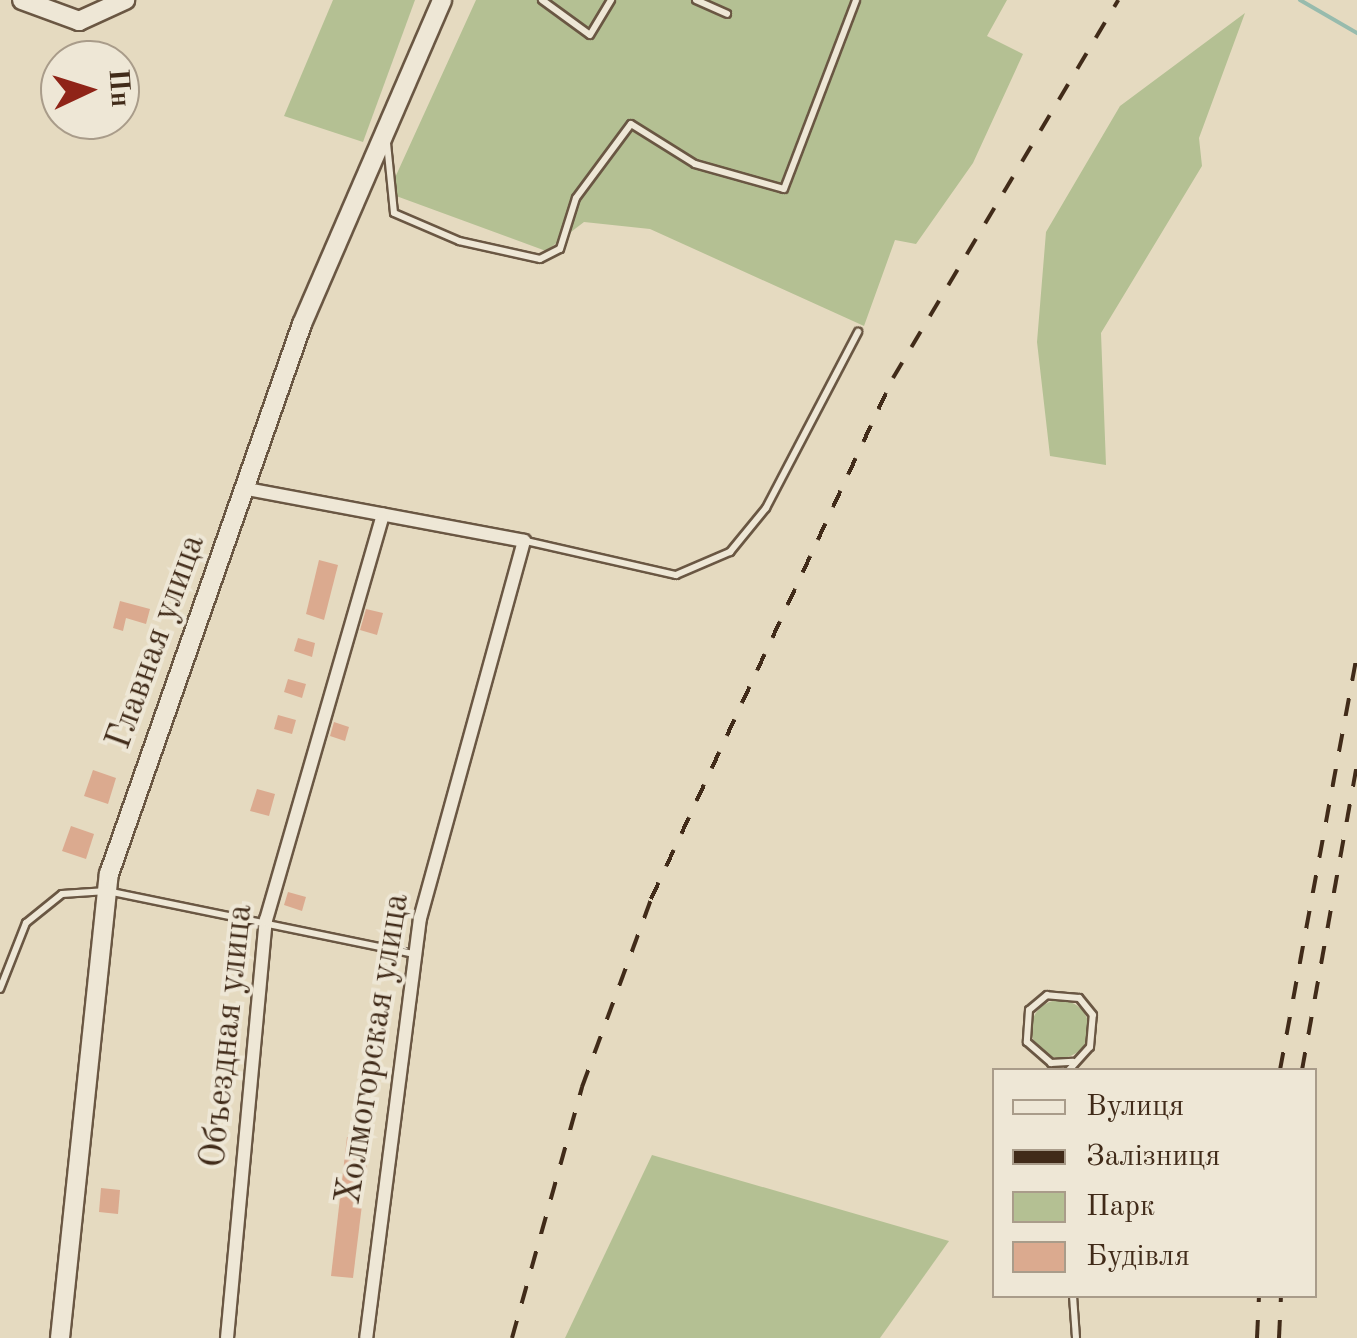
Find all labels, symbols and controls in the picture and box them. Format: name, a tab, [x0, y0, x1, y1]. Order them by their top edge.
north arrow	[40, 40, 140, 140]
text: Пн	[103, 68, 133, 108]
street label: Главная улица	[99, 529, 215, 755]
street label: Холмогорская улица	[329, 890, 419, 1208]
street label: Объездная улица	[193, 902, 263, 1170]
legend	[992, 1068, 1317, 1298]
text: Вулиця	[1086, 1092, 1184, 1122]
text: Залізниця	[1086, 1142, 1220, 1172]
text: Парк	[1086, 1192, 1155, 1222]
text: Будівля	[1086, 1242, 1190, 1272]

